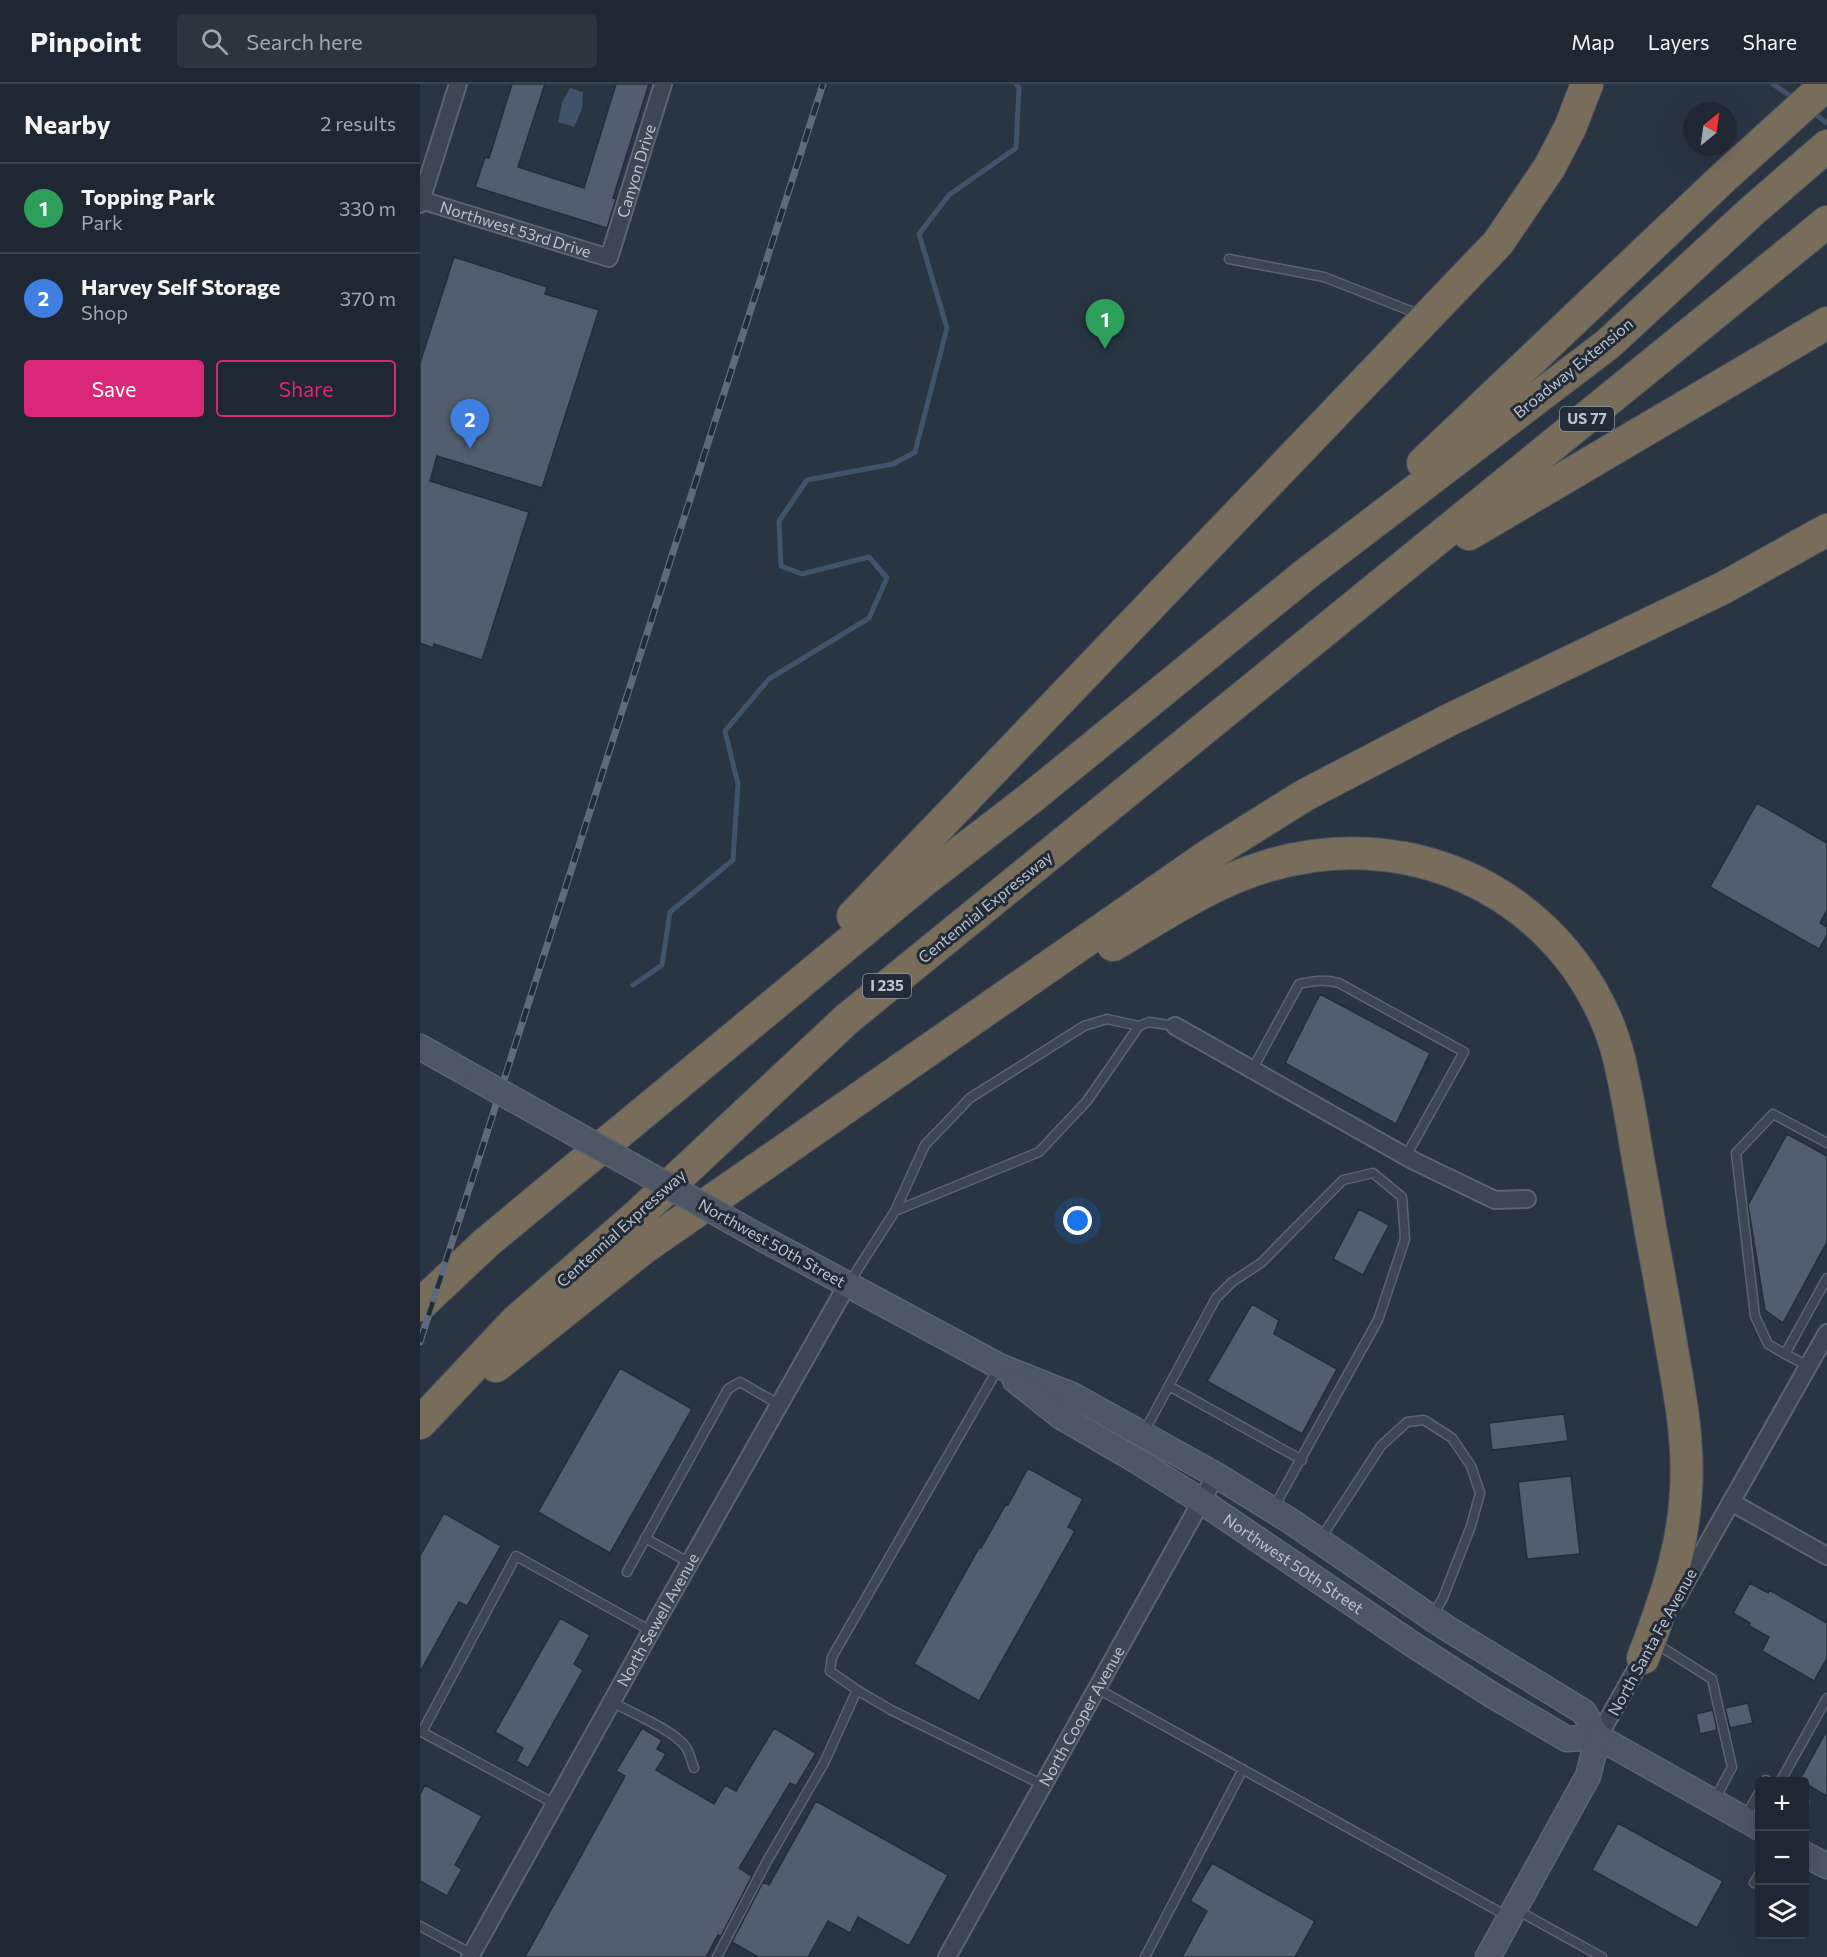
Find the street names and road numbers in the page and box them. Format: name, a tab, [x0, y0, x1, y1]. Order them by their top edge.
street label: Canyon Drive	[612, 122, 659, 220]
street label: Northwest 53rd Drive	[438, 196, 594, 261]
street label: Broadway Extension	[1509, 314, 1636, 422]
road number: US 77	[1560, 407, 1614, 431]
street label: Centennial Expressway	[914, 847, 1056, 967]
road number: I 235	[863, 974, 911, 998]
street label: Centennial Expressway	[552, 1165, 689, 1291]
street label: Northwest 50th Street	[695, 1194, 849, 1291]
street label: Northwest 50th Street	[1220, 1509, 1368, 1618]
street label: North Sewell Avenue	[612, 1549, 702, 1690]
street label: North Santa Fe Avenue	[1603, 1565, 1700, 1719]
street label: North Cooper Avenue	[1034, 1642, 1128, 1789]

